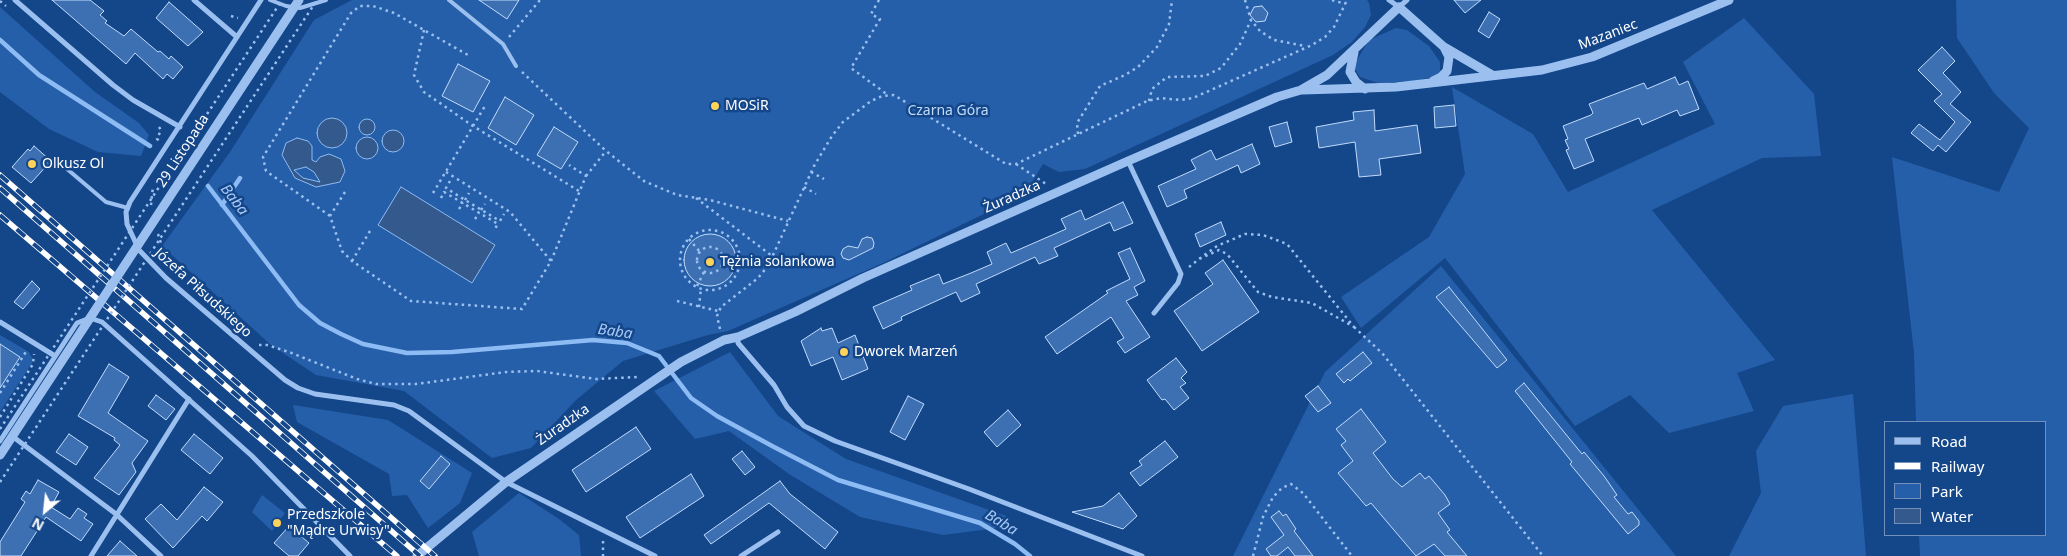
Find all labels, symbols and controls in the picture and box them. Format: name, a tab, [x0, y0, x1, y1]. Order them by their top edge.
street label: Mazaniec	[1576, 16, 1640, 54]
place label: MOSiR	[725, 98, 769, 114]
marker: MOSiR	[709, 100, 721, 112]
park label: Czarna Góra	[907, 103, 989, 119]
street label: 29 Listopada	[153, 111, 213, 191]
place label: Olkusz Ol	[42, 156, 104, 172]
marker: Olkusz Ol	[26, 158, 38, 170]
street label: Żuradzka	[981, 177, 1043, 217]
water label: Baba	[216, 181, 252, 219]
street label: Józefa Piłsudskiego	[151, 245, 255, 341]
place label: Tężnia solankowa	[720, 254, 835, 270]
marker: Tężnia solankowa	[704, 256, 716, 268]
water label: Baba	[597, 321, 633, 343]
place label: Dworek Marzeń	[854, 344, 958, 360]
marker: Dworek Marzeń	[838, 346, 850, 358]
street label: Żuradzka	[533, 401, 593, 449]
legend	[1884, 421, 2047, 536]
text: Road	[1931, 431, 1967, 451]
text: Railway	[1931, 456, 1984, 476]
text: Park	[1931, 481, 1963, 501]
north arrow	[20, 486, 70, 536]
water label: Baba	[981, 506, 1021, 540]
text: Water	[1931, 506, 1973, 526]
place label: Przedszkole "Mądre Urwisy"	[287, 507, 390, 540]
text: N	[28, 514, 47, 536]
marker: Przedszkole "Mądre Urwisy"	[271, 517, 283, 529]

